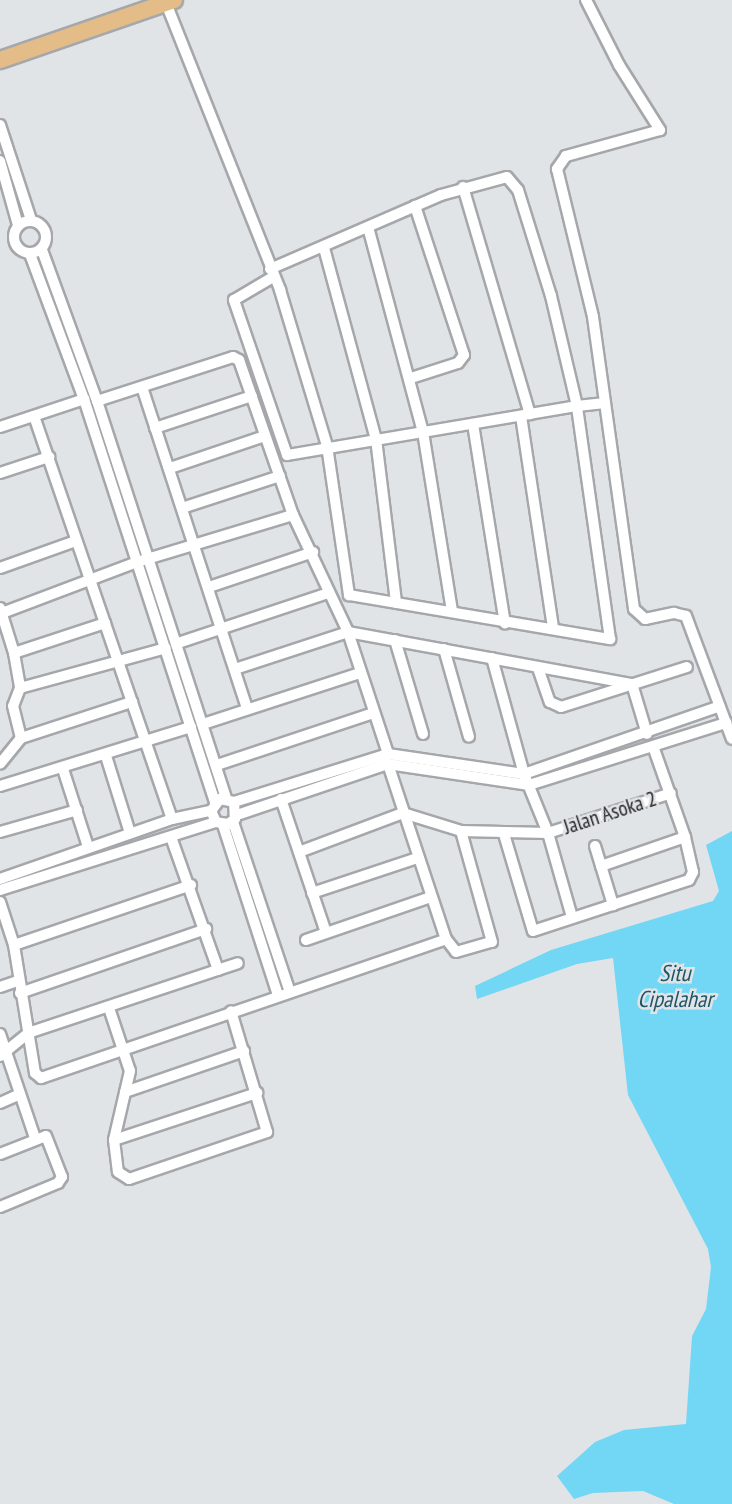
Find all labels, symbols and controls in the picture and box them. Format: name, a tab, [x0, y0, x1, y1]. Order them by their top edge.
street label: Jalan Asoka 2	[560, 786, 660, 840]
water label: Situ Cipalahar	[638, 959, 712, 1013]

